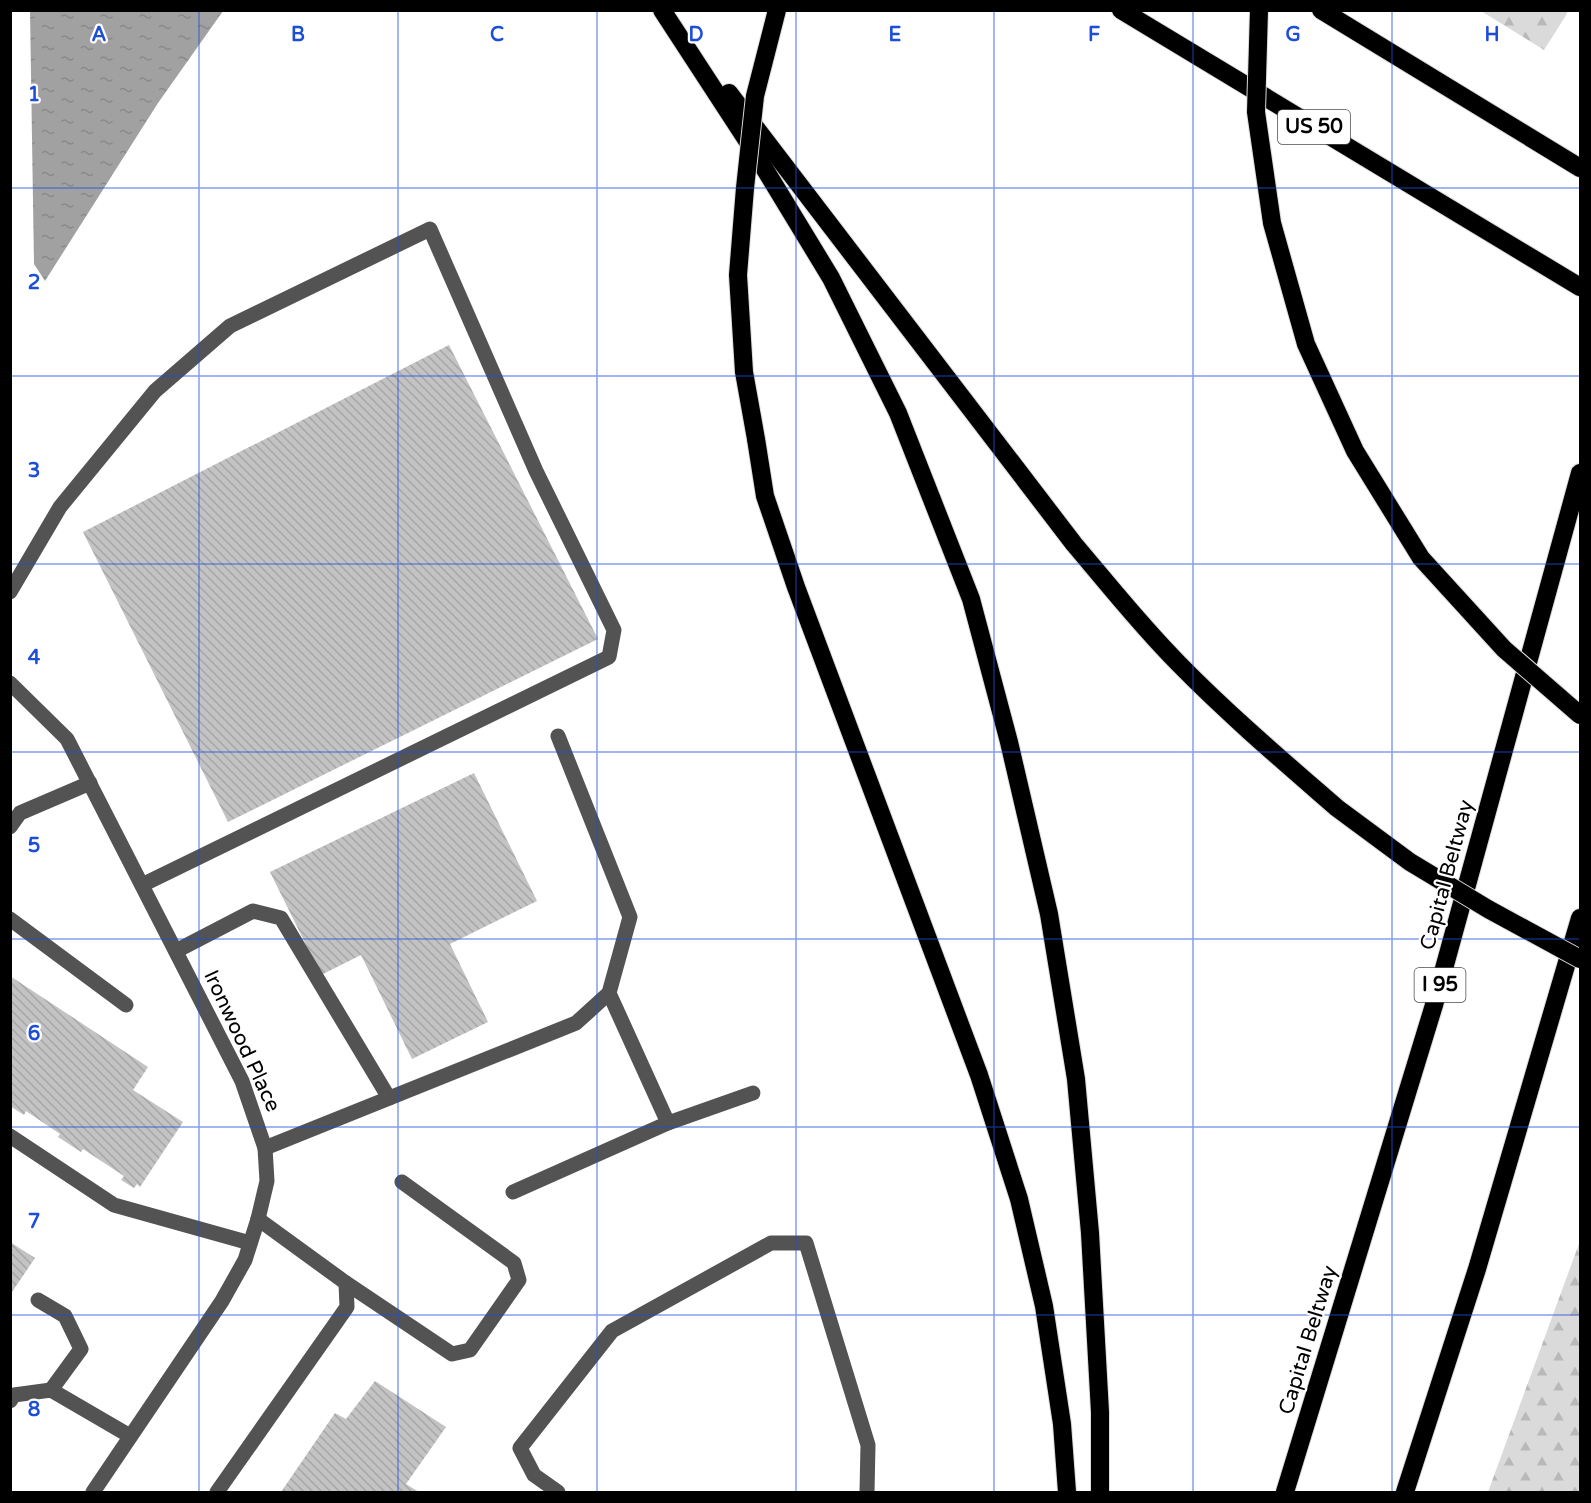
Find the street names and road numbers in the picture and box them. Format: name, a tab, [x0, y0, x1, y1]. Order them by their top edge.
road number: US 50	[1278, 110, 1350, 144]
street label: Capital Beltway	[1415, 797, 1479, 953]
street label: Ironwood Place	[198, 966, 286, 1116]
road number: I 95	[1414, 968, 1466, 1002]
street label: Capital Beltway	[1273, 1263, 1343, 1417]

